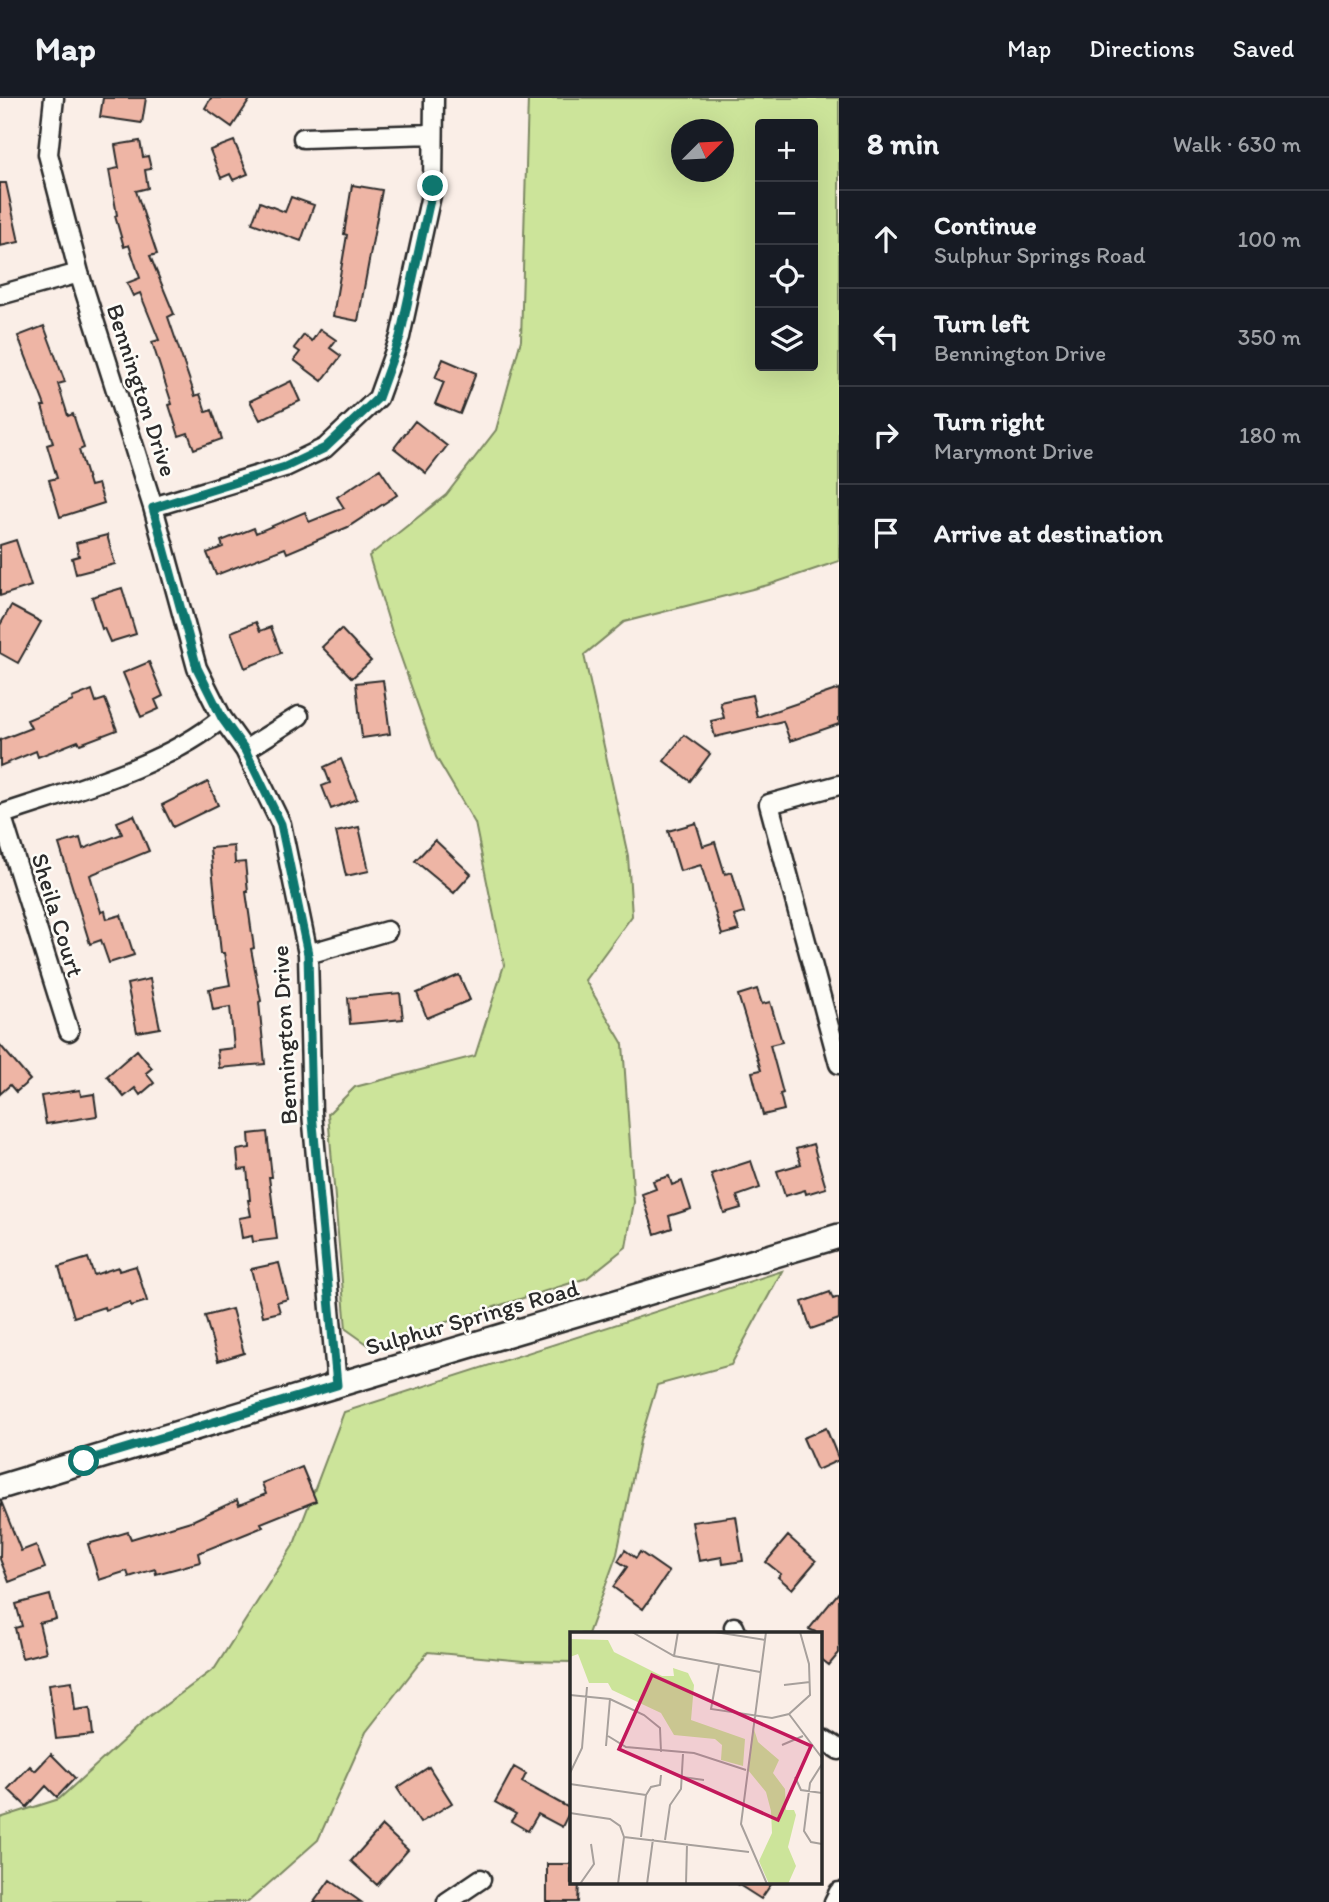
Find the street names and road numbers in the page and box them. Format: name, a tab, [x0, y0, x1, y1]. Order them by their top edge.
street label: Bennington Drive	[100, 300, 184, 480]
street label: Sheila Court	[25, 850, 91, 980]
street label: Bennington Drive	[265, 945, 303, 1125]
street label: Sulphur Springs Road	[362, 1273, 582, 1361]

